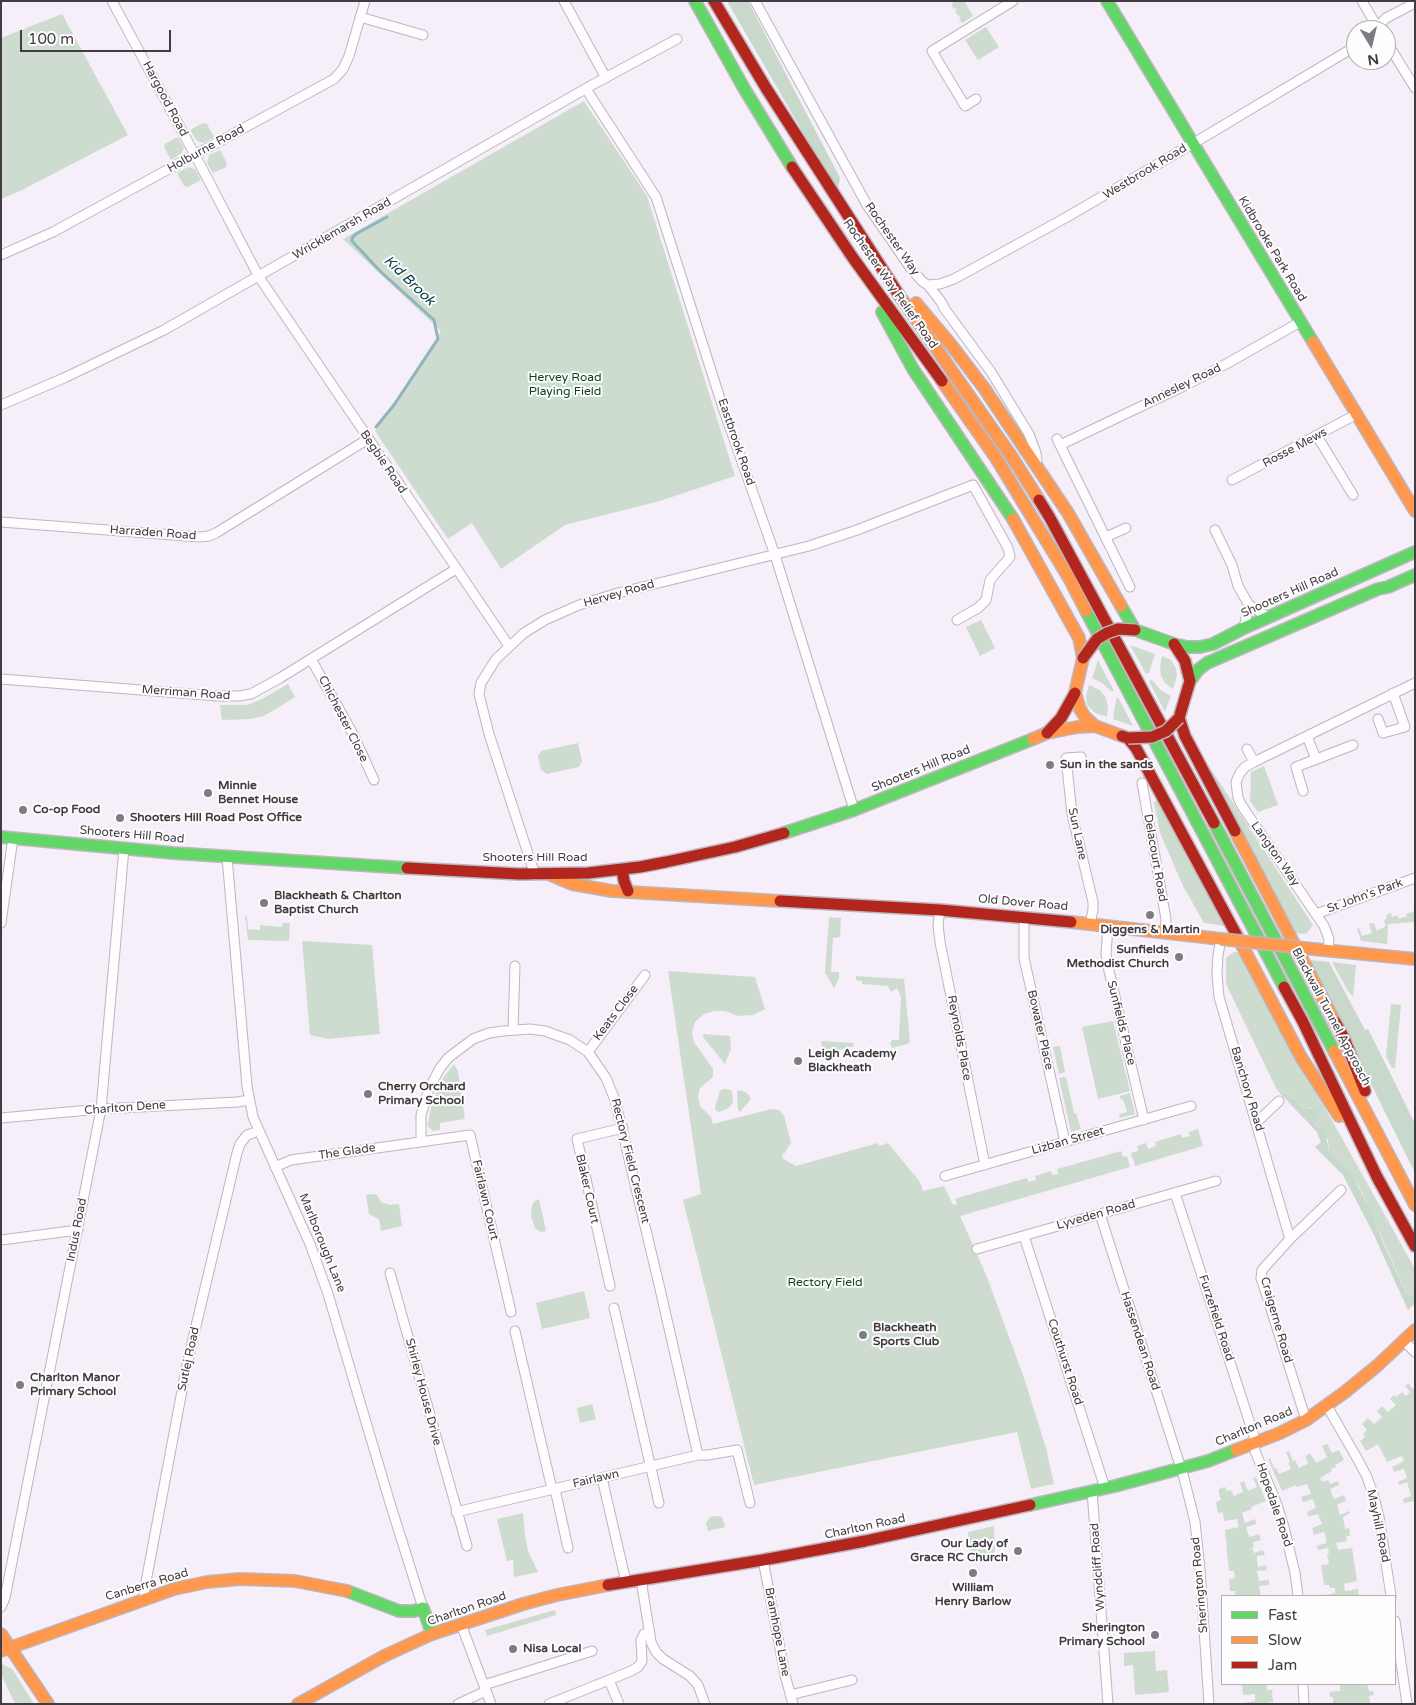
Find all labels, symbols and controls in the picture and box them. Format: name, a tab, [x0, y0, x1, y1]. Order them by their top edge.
scale bar	[22, 20, 174, 52]
north arrow	[1346, 20, 1396, 70]
text: 100 m	[28, 30, 74, 48]
text: N	[1366, 50, 1380, 69]
street label: Hargood Road	[139, 59, 191, 139]
street label: Holburne Road	[165, 122, 247, 176]
street label: Westbrook Road	[1101, 141, 1189, 203]
street label: Kidbrooke Park Road	[1235, 194, 1309, 304]
street label: Wricklemarsh Road	[290, 195, 394, 263]
street label: Rochester Way	[861, 200, 923, 278]
street label: Rochester Way Relief Road	[840, 216, 940, 352]
water label: Kid Brook	[380, 252, 438, 310]
street label: Annesley Road	[1140, 361, 1224, 411]
park label: Hervey Road Playing Field	[528, 371, 602, 399]
street label: Eastbrook Road	[714, 397, 758, 487]
street label: Rosse Mews	[1260, 425, 1330, 471]
street label: Begbie Road	[357, 428, 409, 496]
street label: Harraden Road	[109, 523, 197, 543]
street label: Shooters Hill Road	[1239, 565, 1341, 621]
street label: Hervey Road	[582, 577, 656, 611]
street label: Chichester Close	[315, 673, 371, 765]
street label: Merriman Road	[141, 683, 231, 703]
street label: Shooters Hill Road	[870, 743, 972, 795]
place label: Sun in the sands	[1060, 758, 1153, 772]
marker: Sun in the sands	[1044, 759, 1056, 771]
place label: Minnie Bennet House	[218, 779, 298, 807]
marker: Minnie Bennet House	[202, 787, 214, 799]
place label: Co-op Food	[33, 803, 100, 817]
marker: Co-op Food	[17, 804, 29, 816]
street label: Sun Lane	[1064, 807, 1090, 861]
place label: Shooters Hill Road Post Office	[130, 811, 302, 825]
marker: Shooters Hill Road Post Office	[114, 812, 126, 824]
street label: Delacourt Road	[1140, 813, 1170, 903]
street label: Langton Way	[1247, 819, 1303, 889]
street label: Shooters Hill Road	[79, 823, 185, 847]
street label: Shooters Hill Road	[482, 851, 588, 865]
street label: St John's Park	[1325, 876, 1405, 916]
place label: Blackheath & Charlton Baptist Church	[274, 889, 402, 917]
street label: Old Dover Road	[977, 892, 1069, 914]
marker: Blackheath & Charlton Baptist Church	[258, 897, 270, 909]
marker: Diggens & Martin	[1144, 909, 1156, 921]
place label: Diggens & Martin	[1100, 923, 1200, 937]
place label: Sunfields Methodist Church	[1067, 943, 1169, 971]
street label: Blackwall Tunnel Approach	[1289, 946, 1373, 1088]
marker: Sunfields Methodist Church	[1173, 951, 1185, 963]
street label: Sunfields Place	[1104, 979, 1138, 1067]
street label: Keats Close	[590, 982, 642, 1044]
street label: Bowater Place	[1024, 989, 1056, 1071]
street label: Reynolds Place	[944, 994, 974, 1082]
street label: Banchory Road	[1227, 1045, 1267, 1133]
place label: Leigh Academy Blackheath	[808, 1047, 896, 1075]
marker: Leigh Academy Blackheath	[792, 1055, 804, 1067]
place label: Cherry Orchard Primary School	[378, 1080, 466, 1108]
marker: Cherry Orchard Primary School	[362, 1088, 374, 1100]
street label: Rectory Field Crescent	[607, 1097, 653, 1225]
street label: Charlton Dene	[84, 1098, 166, 1118]
street label: Lizban Street	[1030, 1124, 1106, 1158]
street label: The Glade	[317, 1141, 377, 1163]
street label: Blaker Court	[572, 1153, 602, 1225]
street label: Fairlawn Court	[469, 1158, 501, 1242]
street label: Marlborough Lane	[296, 1191, 348, 1295]
street label: Indus Road	[64, 1197, 90, 1263]
street label: Lyveden Road	[1055, 1197, 1137, 1233]
street label: Furzefield Road	[1195, 1273, 1237, 1363]
street label: Craigerne Road	[1257, 1275, 1295, 1365]
park label: Rectory Field	[787, 1276, 863, 1290]
street label: Hassendean Road	[1117, 1290, 1163, 1392]
street label: Couthurst Road	[1044, 1317, 1086, 1407]
place label: Blackheath Sports Club	[873, 1321, 939, 1349]
street label: Sutlej Road	[175, 1326, 203, 1392]
marker: Blackheath Sports Club	[857, 1329, 869, 1341]
street label: Shirley House Drive	[402, 1337, 444, 1447]
place label: Charlton Manor Primary School	[30, 1371, 120, 1399]
marker: Charlton Manor Primary School	[14, 1379, 26, 1391]
street label: Charlton Road	[1213, 1404, 1295, 1450]
street label: Hopedale Road	[1253, 1461, 1295, 1549]
street label: Fairlawn	[571, 1467, 621, 1491]
street label: Mayhill Road	[1363, 1488, 1393, 1564]
street label: Charlton Road	[823, 1511, 907, 1543]
street label: Wyndcliff Road	[1088, 1522, 1108, 1612]
street label: Sherington Road	[1189, 1536, 1211, 1634]
place label: Our Lady of Grace RC Church	[910, 1537, 1008, 1565]
marker: Our Lady of Grace RC Church	[1012, 1545, 1024, 1557]
street label: Canberra Road	[104, 1566, 190, 1604]
marker: William Henry Barlow	[967, 1567, 979, 1579]
place label: William Henry Barlow	[935, 1581, 1011, 1609]
street label: Bramhope Lane	[761, 1586, 793, 1678]
street label: Charlton Road	[426, 1589, 508, 1629]
legend	[1221, 1595, 1396, 1685]
text: Fast	[1268, 1606, 1297, 1624]
place label: Sherington Primary School	[1059, 1621, 1145, 1649]
marker: Sherington Primary School	[1149, 1629, 1161, 1641]
text: Slow	[1268, 1631, 1302, 1649]
place label: Nisa Local	[523, 1642, 581, 1656]
marker: Nisa Local	[507, 1643, 519, 1655]
text: Jam	[1268, 1656, 1297, 1674]

